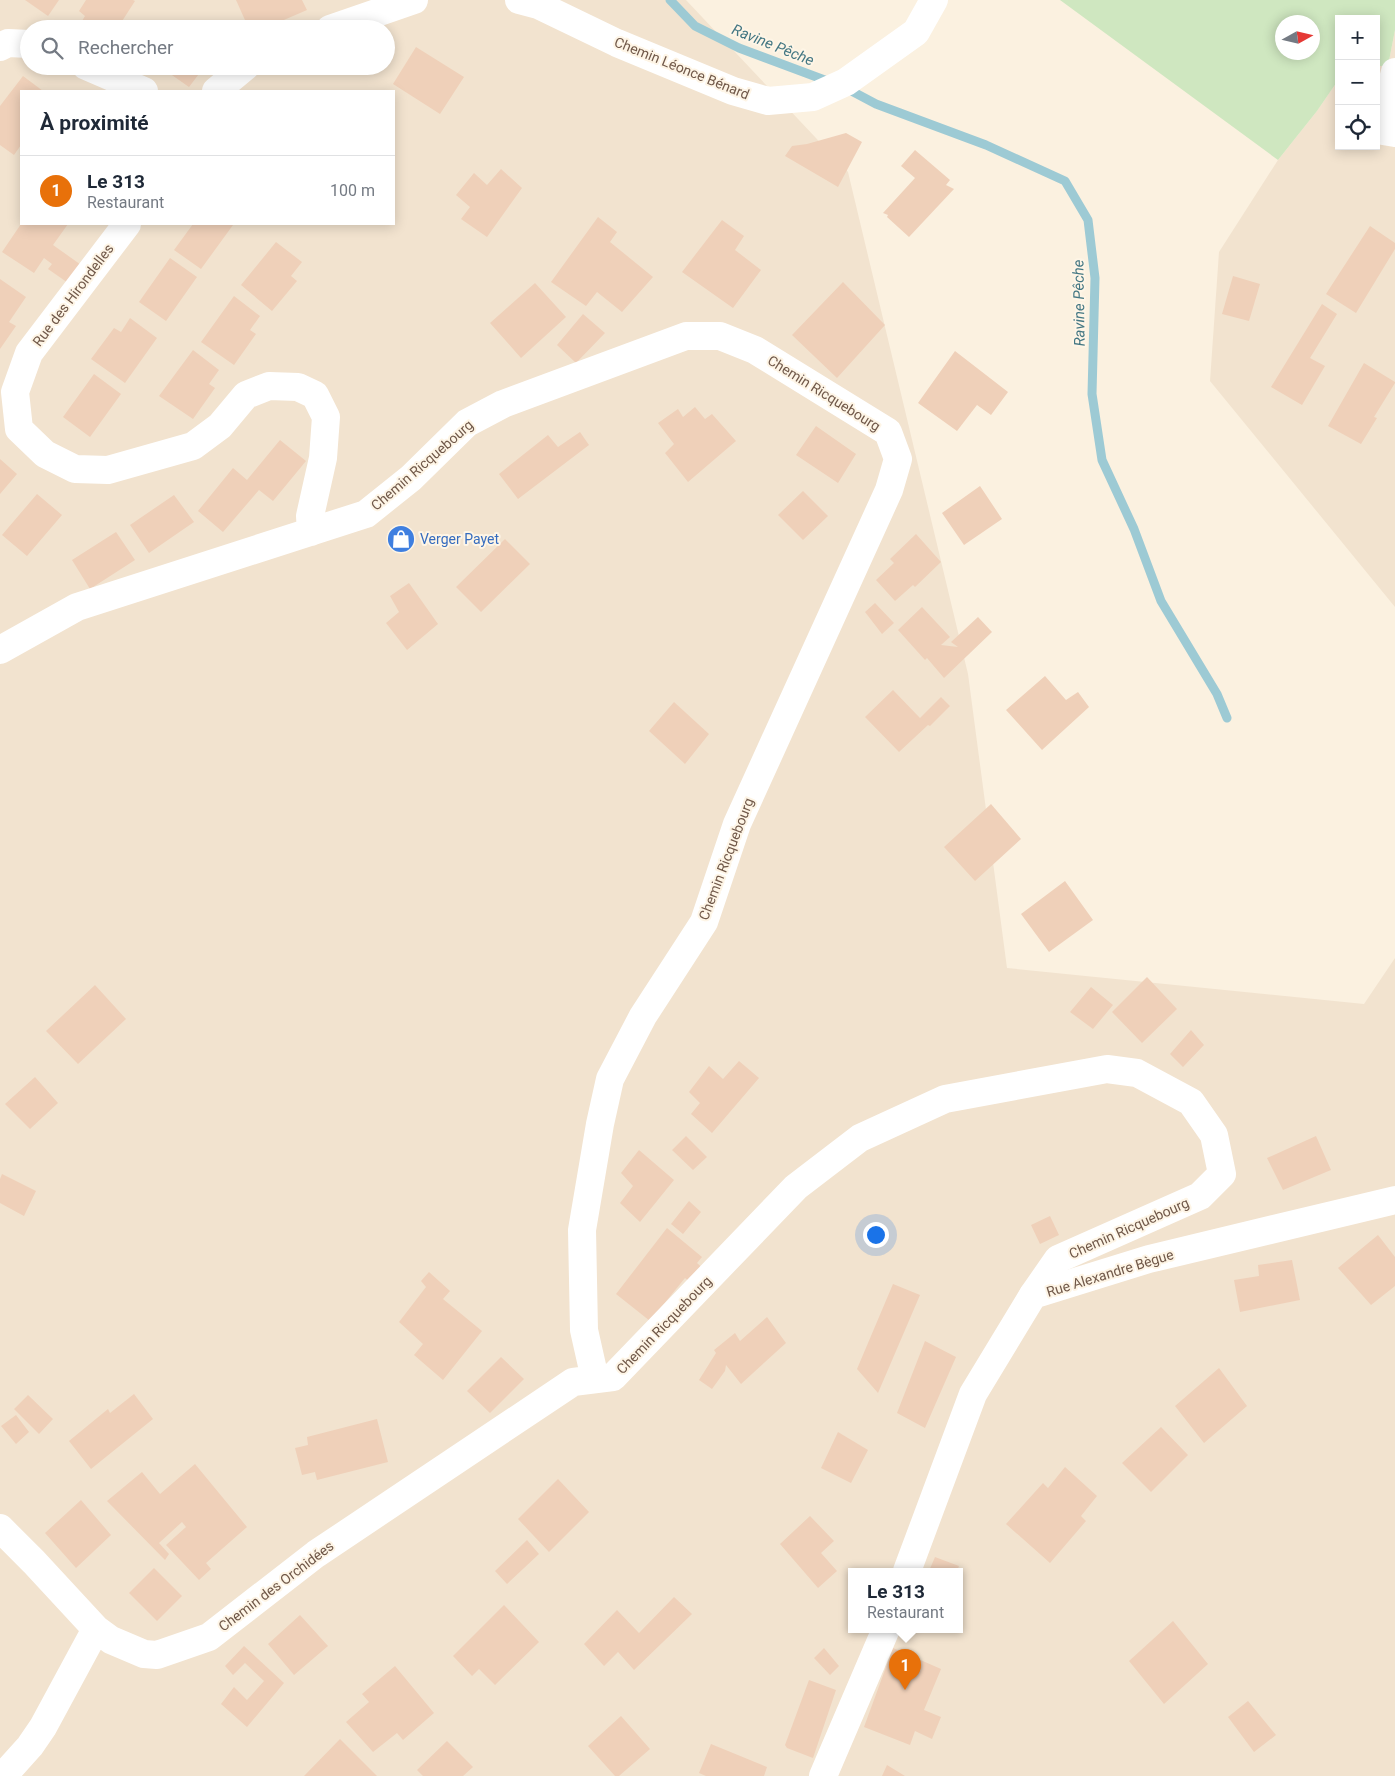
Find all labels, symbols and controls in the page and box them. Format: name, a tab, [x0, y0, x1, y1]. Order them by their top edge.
north arrow	[1275, 15, 1320, 60]
map controls	[1335, 15, 1380, 150]
button: +	[1335, 15, 1380, 60]
search box	[20, 20, 395, 75]
water label: Ravine Pêche	[729, 20, 817, 70]
icon: search	[38, 34, 66, 62]
street label: Chemin Léonce Bénard	[612, 34, 752, 102]
text: Rechercher	[78, 36, 173, 59]
button: −	[1335, 60, 1380, 105]
button: locate	[1335, 105, 1380, 150]
text: À proximité	[40, 111, 149, 135]
text: Le 313	[87, 170, 145, 193]
text: 1	[51, 181, 61, 200]
text: 100 m	[330, 181, 375, 200]
text: Restaurant	[87, 193, 164, 212]
street label: Rue des Hirondelles	[29, 241, 117, 349]
water label: Ravine Pêche	[1069, 259, 1089, 347]
street label: Chemin Ricquebourg	[765, 352, 883, 434]
street label: Chemin Ricquebourg	[368, 416, 476, 514]
shop icon: Verger Payet	[386, 524, 416, 554]
place label: Verger Payet	[420, 531, 499, 547]
street label: Chemin Ricquebourg	[695, 796, 757, 922]
street label: Chemin Ricquebourg	[1067, 1194, 1191, 1262]
your location	[863, 1222, 889, 1248]
street label: Rue Alexandre Bègue	[1045, 1246, 1175, 1300]
street label: Chemin Ricquebourg	[613, 1273, 715, 1377]
street label: Chemin des Orchidées	[215, 1538, 337, 1634]
popup	[848, 1568, 963, 1633]
text: Le 313	[867, 1580, 925, 1603]
text: Restaurant	[867, 1603, 944, 1622]
pin: 1	[889, 1649, 921, 1690]

